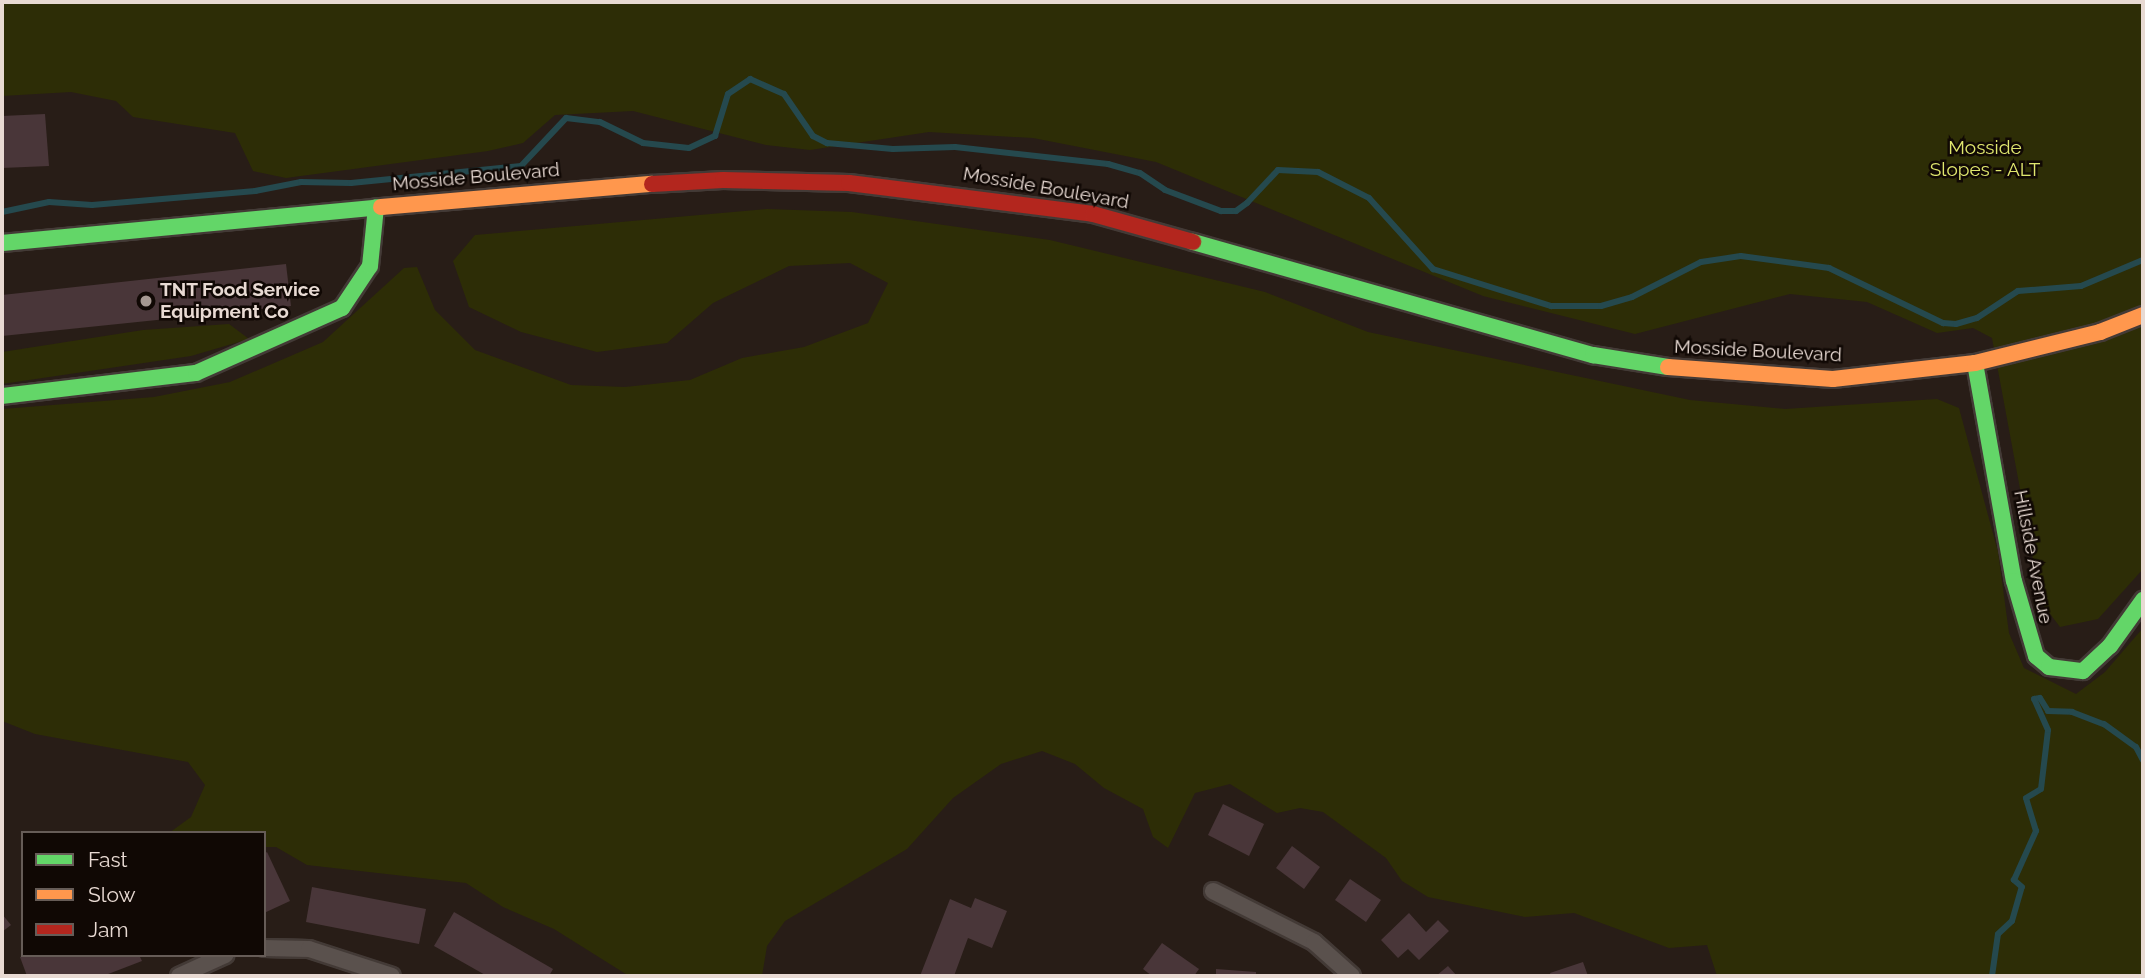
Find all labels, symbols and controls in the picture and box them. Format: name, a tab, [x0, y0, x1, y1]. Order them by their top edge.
park label: Mosside Slopes - ALT	[1929, 137, 2041, 181]
street label: Mosside Boulevard	[391, 158, 561, 196]
street label: Mosside Boulevard	[961, 162, 1131, 214]
place label: TNT Food Service Equipment Co	[160, 279, 320, 323]
marker: TNT Food Service Equipment Co	[138, 293, 154, 309]
street label: Mosside Boulevard	[1674, 335, 1842, 367]
street label: Hillside Avenue	[2009, 488, 2057, 626]
legend	[21, 831, 266, 957]
text: Fast	[88, 847, 128, 872]
text: Slow	[88, 882, 136, 907]
text: Jam	[88, 917, 129, 942]

